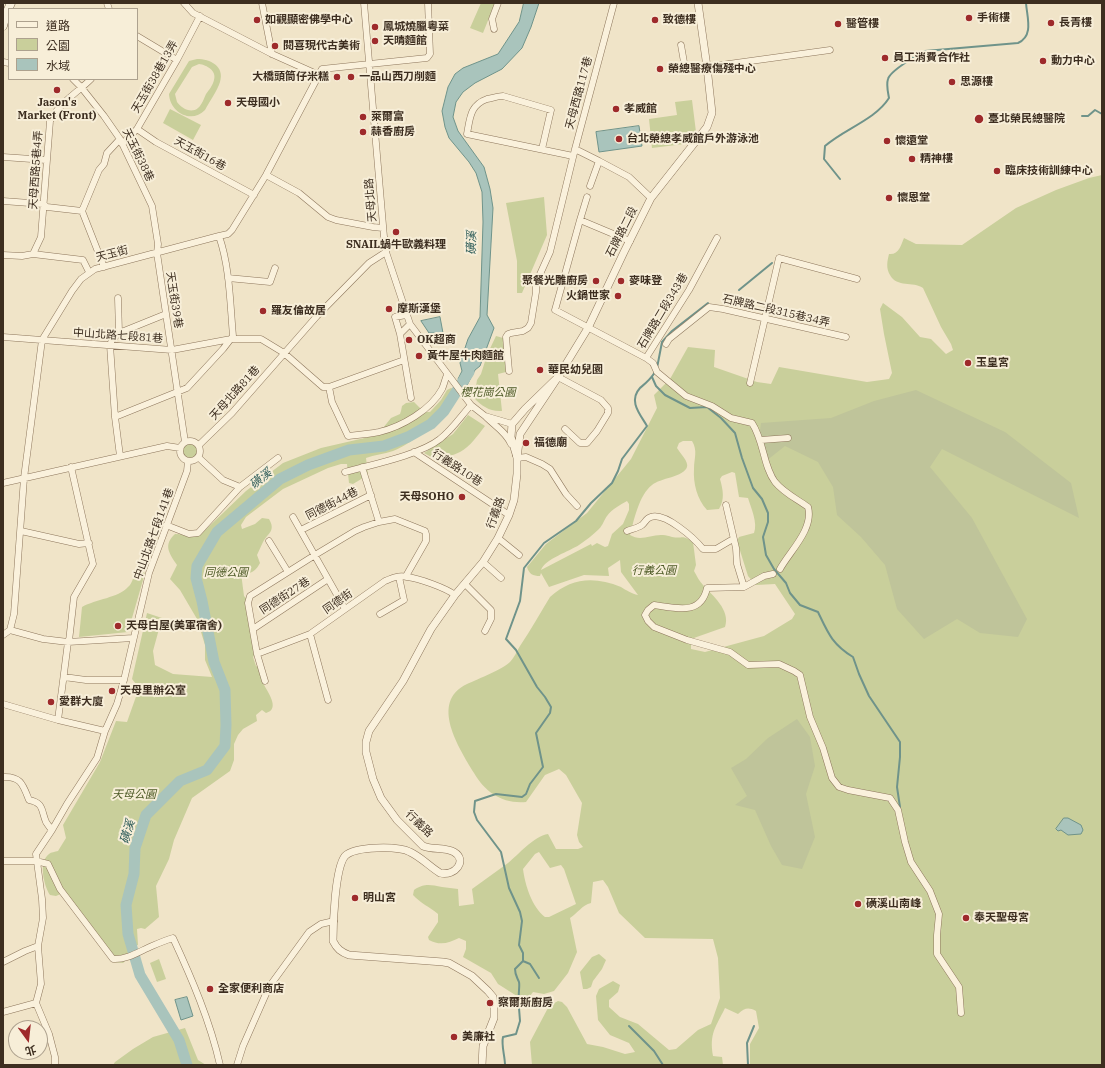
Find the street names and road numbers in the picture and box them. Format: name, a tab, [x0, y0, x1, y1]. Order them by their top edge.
street label: 天玉街38巷13弄	[129, 38, 181, 116]
street label: 天母西路117巷	[563, 55, 595, 131]
street label: 天玉街38巷	[120, 126, 156, 184]
street label: 天母西路5巷4弄	[27, 130, 45, 210]
street label: 天玉街16巷	[172, 134, 228, 174]
street label: 天母北路	[363, 178, 379, 222]
street label: 石牌路二段	[604, 205, 640, 259]
street label: 天玉街	[94, 243, 130, 265]
street label: 天玉街39巷	[163, 271, 185, 329]
street label: 石牌路二段343巷	[635, 271, 691, 351]
street label: 石牌路二段315巷34弄	[721, 292, 831, 330]
street label: 中山北路七段81巷	[73, 326, 163, 346]
street label: 天母北路81巷	[207, 363, 263, 423]
street label: 行義路10巷	[429, 447, 485, 489]
street label: 同德街44巷	[304, 485, 360, 523]
street label: 中山北路七段141巷	[131, 486, 177, 582]
street label: 行義路	[484, 495, 508, 531]
street label: 同德街27巷	[257, 575, 313, 617]
street label: 同德街	[321, 587, 355, 617]
street label: 行義路	[403, 808, 435, 840]

